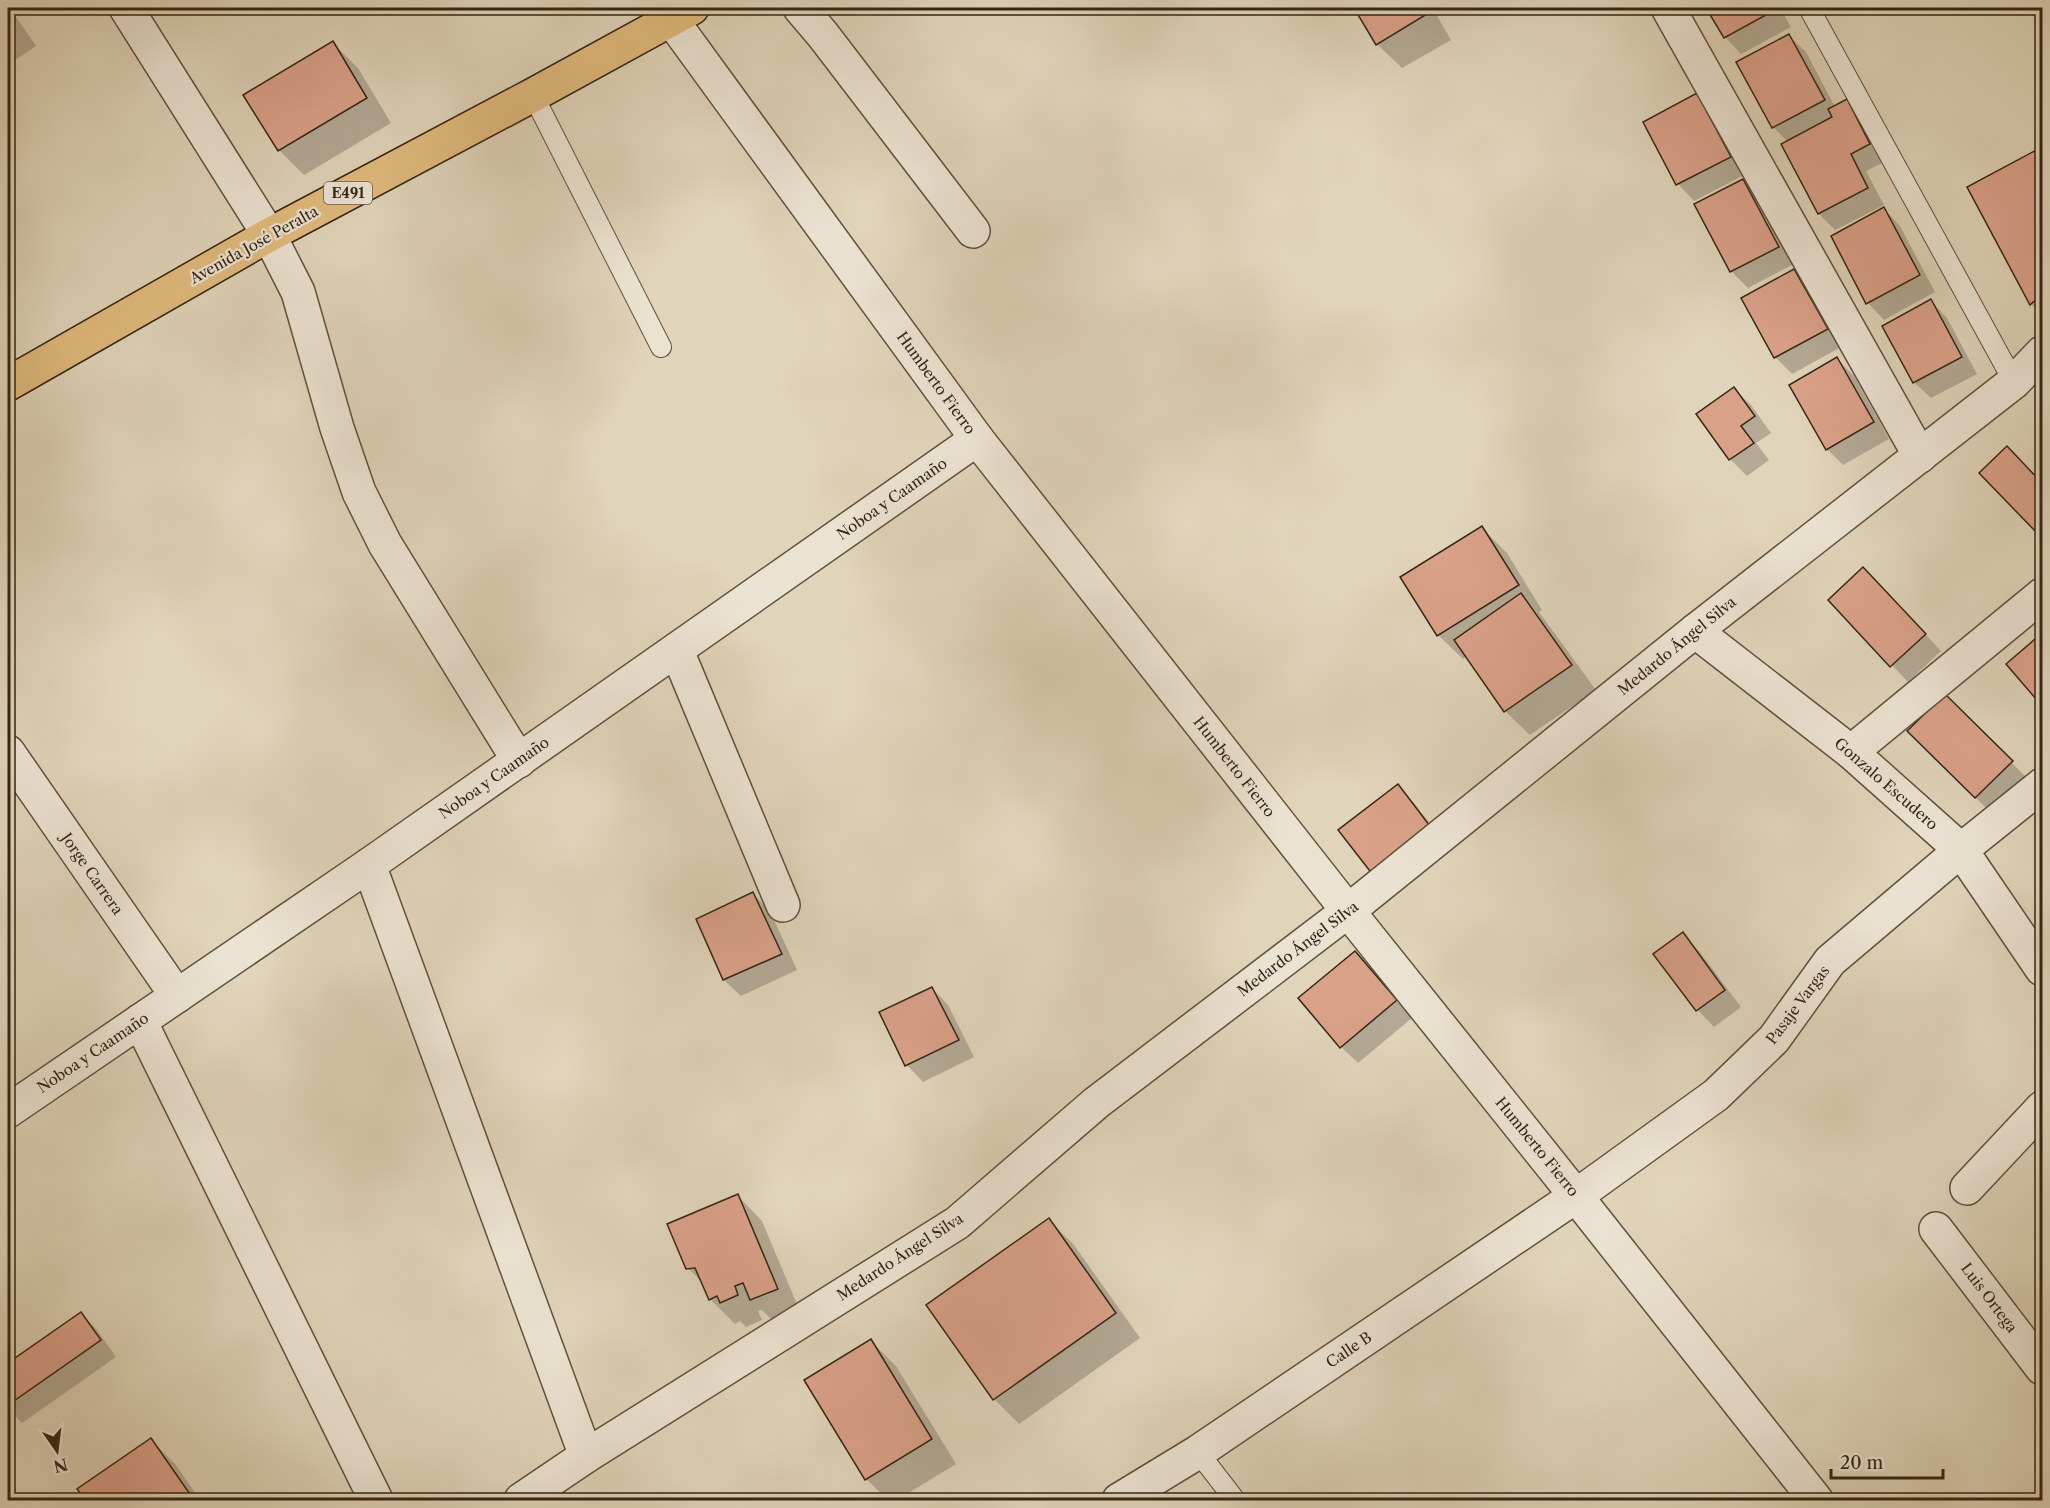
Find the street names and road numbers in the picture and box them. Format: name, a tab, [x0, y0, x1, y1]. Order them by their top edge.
road number: E491	[324, 182, 372, 204]
street label: Avenida José Peralta	[185, 201, 321, 288]
street label: Humberto Fierro	[893, 328, 980, 438]
street label: Noboa y Caamaño	[833, 453, 951, 544]
street label: Medardo Ángel Silva	[1614, 592, 1740, 699]
street label: Humberto Fierro	[1189, 713, 1280, 821]
street label: Noboa y Caamaño	[435, 732, 553, 823]
street label: Gonzalo Escudero	[1831, 734, 1942, 834]
street label: Jorge Carrera	[56, 828, 128, 918]
street label: Medardo Ángel Silva	[1233, 897, 1362, 1000]
street label: Pasaje Vargas	[1762, 961, 1833, 1048]
street label: Noboa y Caamaño	[33, 1008, 152, 1097]
street label: Humberto Fierro	[1491, 1093, 1583, 1200]
street label: Medardo Ángel Silva	[833, 1209, 967, 1305]
street label: Luis Ortega	[1957, 1259, 2022, 1336]
street label: Calle B	[1322, 1327, 1375, 1372]

